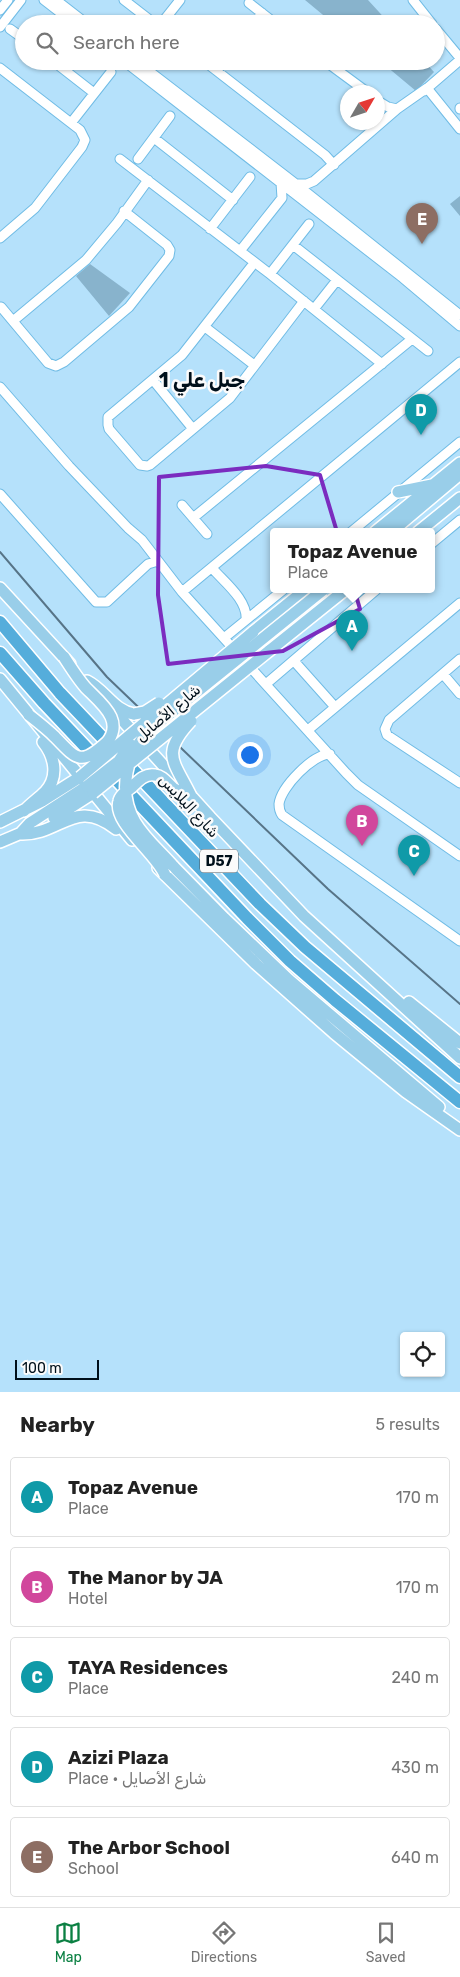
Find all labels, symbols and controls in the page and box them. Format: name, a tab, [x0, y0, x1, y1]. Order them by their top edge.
search box	[15, 15, 445, 70]
icon: search	[33, 29, 61, 57]
text: Search here	[73, 31, 180, 54]
north arrow	[340, 85, 385, 130]
pin: E	[406, 203, 438, 244]
district label: جبل علي 1	[159, 368, 245, 396]
pin: D	[405, 394, 437, 435]
popup	[270, 528, 435, 593]
text: Topaz Avenue	[288, 540, 417, 563]
text: Place	[288, 563, 328, 582]
pin: A	[336, 610, 368, 651]
street label: شارع الأصايل	[132, 681, 205, 747]
your location	[237, 742, 263, 768]
street label: شارع اليلايس	[154, 771, 223, 843]
pin: B	[346, 805, 378, 846]
pin: C	[398, 835, 430, 876]
road number: D57	[200, 849, 238, 872]
map controls	[400, 1332, 445, 1377]
button: locate	[400, 1332, 445, 1377]
scale bar	[15, 1357, 99, 1380]
text: 100 m	[22, 1360, 62, 1377]
text: Nearby	[20, 1412, 95, 1437]
text: 5 results	[376, 1415, 440, 1434]
text: Topaz Avenue	[68, 1476, 198, 1499]
text: A	[31, 1488, 43, 1507]
text: 170 m	[396, 1488, 439, 1507]
text: Place	[68, 1499, 109, 1518]
text: The Manor by JA	[68, 1566, 223, 1589]
text: B	[31, 1578, 43, 1597]
text: 170 m	[396, 1578, 439, 1597]
text: Hotel	[68, 1589, 108, 1608]
text: TAYA Residences	[68, 1656, 228, 1679]
text: C	[31, 1668, 43, 1687]
text: 240 m	[392, 1668, 439, 1687]
text: Place	[68, 1679, 109, 1698]
text: Azizi Plaza	[68, 1746, 169, 1769]
text: D	[31, 1758, 43, 1777]
text: 430 m	[391, 1758, 439, 1777]
text: Place · شارع الأصايل	[68, 1769, 207, 1788]
text: The Arbor School	[68, 1836, 230, 1859]
text: E	[32, 1848, 42, 1867]
text: 640 m	[391, 1848, 439, 1867]
text: School	[68, 1859, 119, 1878]
tab: Map	[54, 1919, 82, 1966]
tab: Directions	[191, 1919, 257, 1966]
tab: Saved	[366, 1919, 406, 1966]

